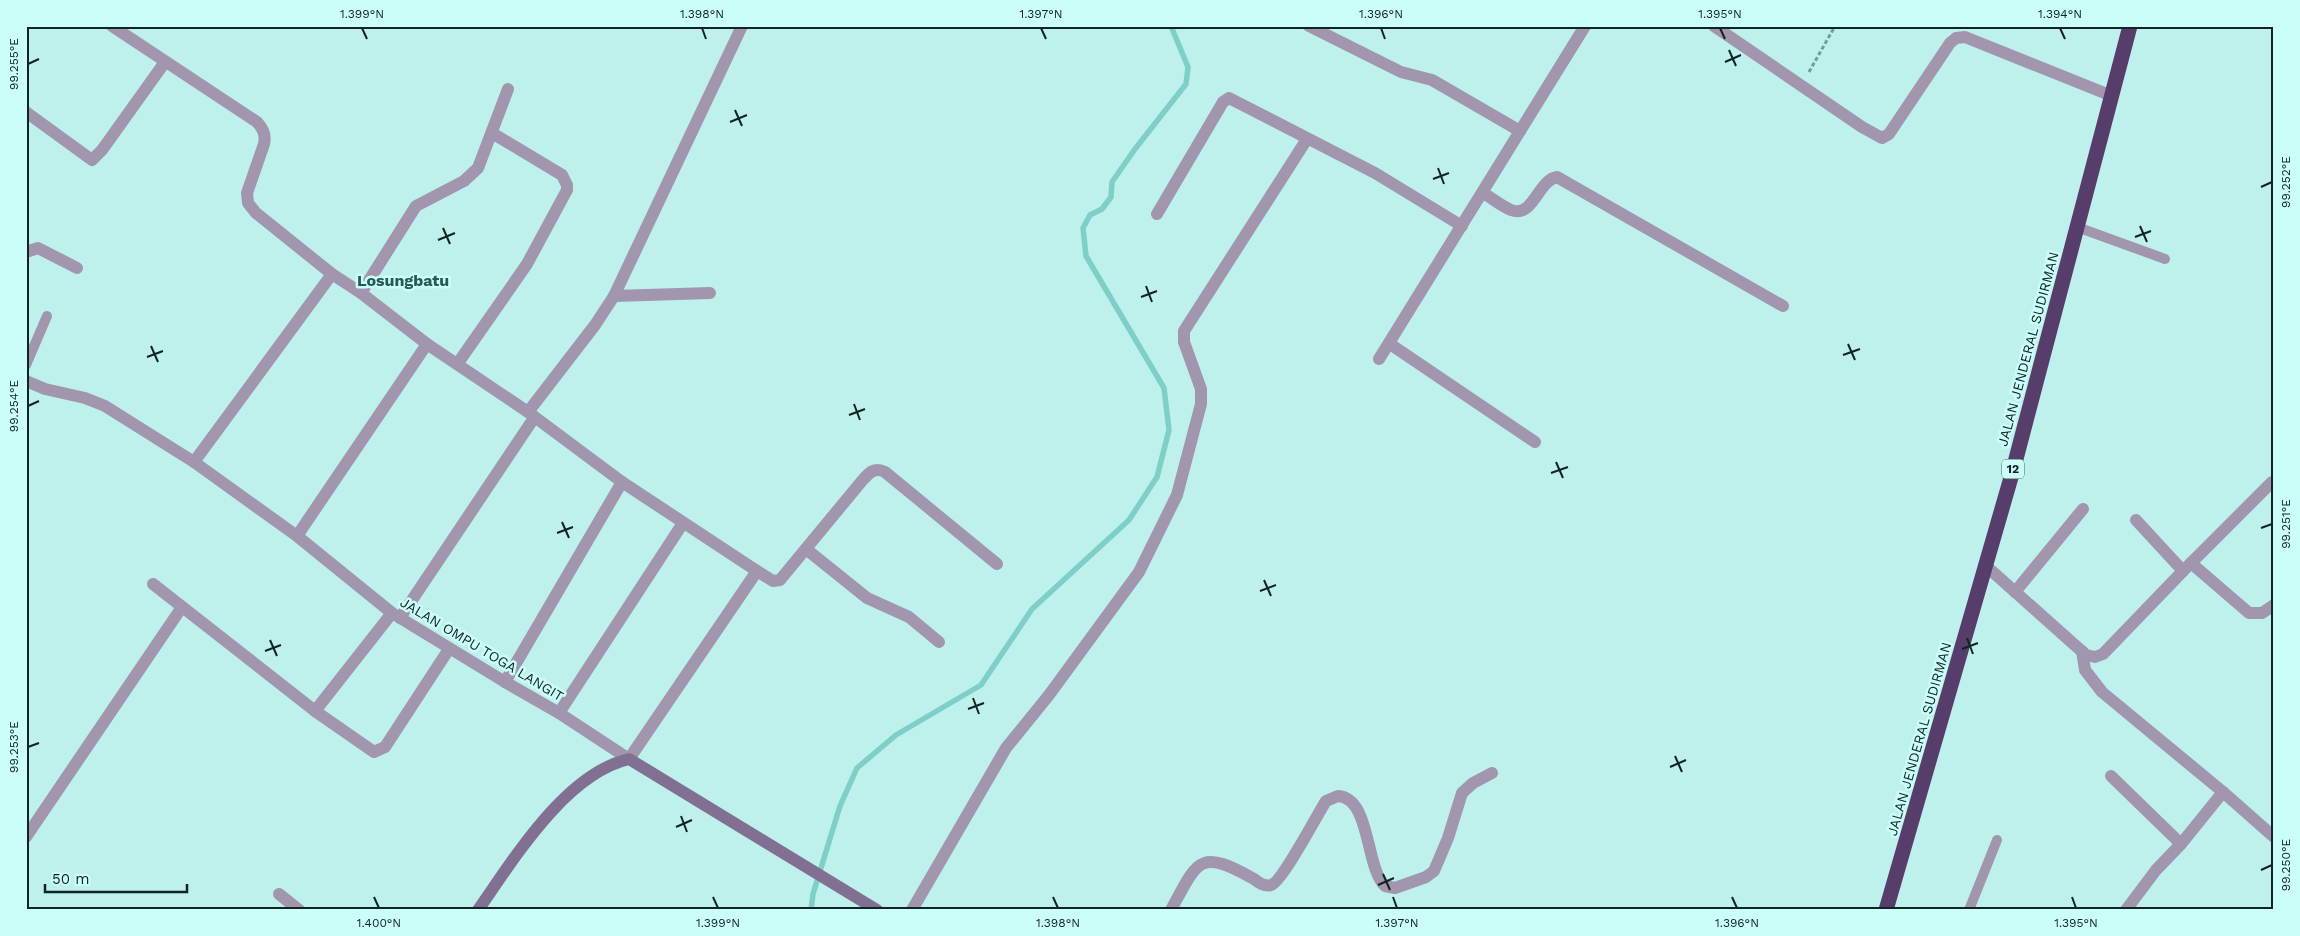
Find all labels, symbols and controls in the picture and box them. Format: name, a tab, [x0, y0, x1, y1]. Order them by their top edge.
text: 1.399°N	[340, 7, 384, 21]
text: 1.398°N	[680, 7, 724, 21]
text: 1.397°N	[1019, 7, 1063, 21]
text: 1.396°N	[1359, 7, 1403, 21]
text: 1.395°N	[1698, 7, 1742, 21]
text: 1.394°N	[2038, 7, 2082, 21]
text: 99.255°E	[7, 38, 21, 90]
text: 99.252°E	[2279, 156, 2293, 208]
street label: JALAN JENDERAL SUDIRMAN	[1994, 250, 2062, 448]
district label: Losungbatu	[357, 271, 449, 290]
text: 99.254°E	[7, 379, 21, 432]
road number: 12	[2002, 459, 2024, 478]
text: 99.251°E	[2279, 499, 2293, 549]
street label: JALAN OMPU TOGA LANGIT	[397, 594, 567, 704]
street label: JALAN JENDERAL SUDIRMAN	[1884, 640, 1954, 838]
text: 99.253°E	[7, 721, 21, 773]
text: 99.250°E	[2279, 838, 2293, 891]
scale bar	[45, 861, 188, 893]
text: 50 m	[52, 870, 89, 888]
text: 1.400°N	[357, 916, 401, 930]
text: 1.399°N	[696, 916, 740, 930]
text: 1.398°N	[1036, 916, 1080, 930]
text: 1.397°N	[1375, 916, 1419, 930]
text: 1.396°N	[1715, 916, 1759, 930]
text: 1.395°N	[2054, 916, 2098, 930]

